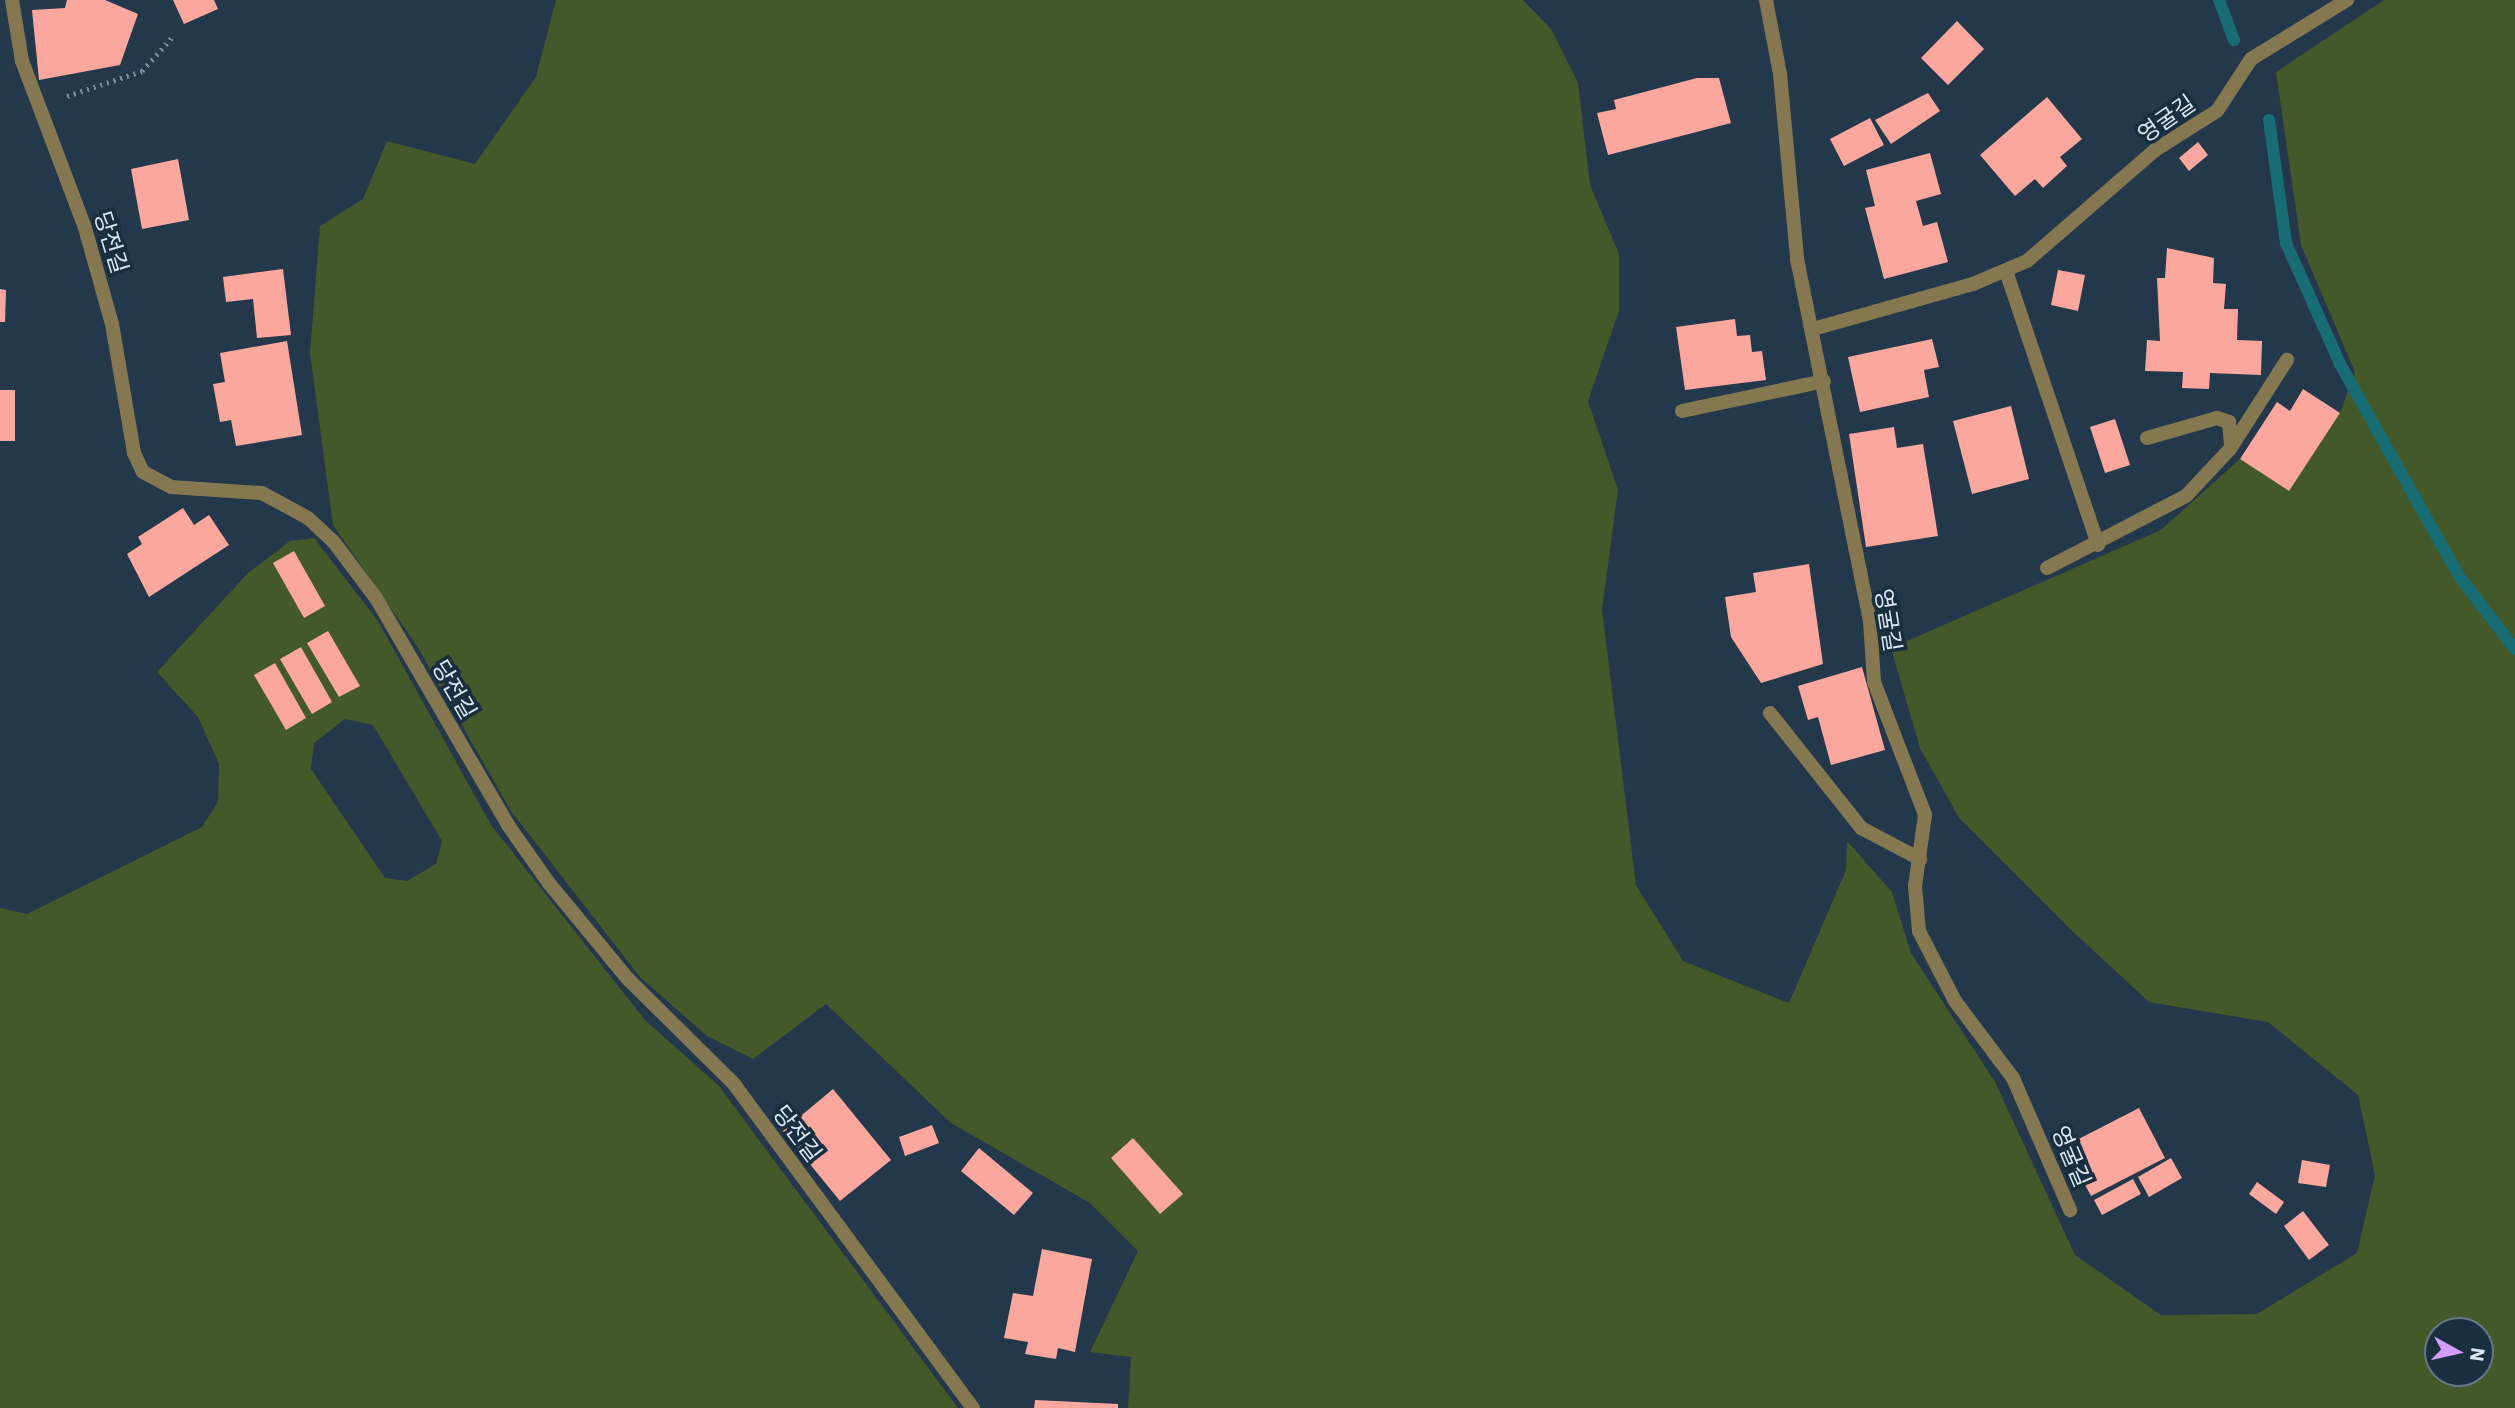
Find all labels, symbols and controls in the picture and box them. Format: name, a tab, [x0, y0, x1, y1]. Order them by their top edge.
street label: 영굴길	[2132, 88, 2200, 148]
street label: 당전길	[90, 208, 134, 276]
street label: 영굴길	[1870, 586, 1908, 654]
street label: 당전길	[427, 655, 483, 723]
street label: 당전길	[768, 1099, 828, 1167]
street label: 영굴길	[2047, 1121, 2097, 1191]
north arrow	[2424, 1317, 2494, 1387]
text: N	[2465, 1346, 2491, 1363]

